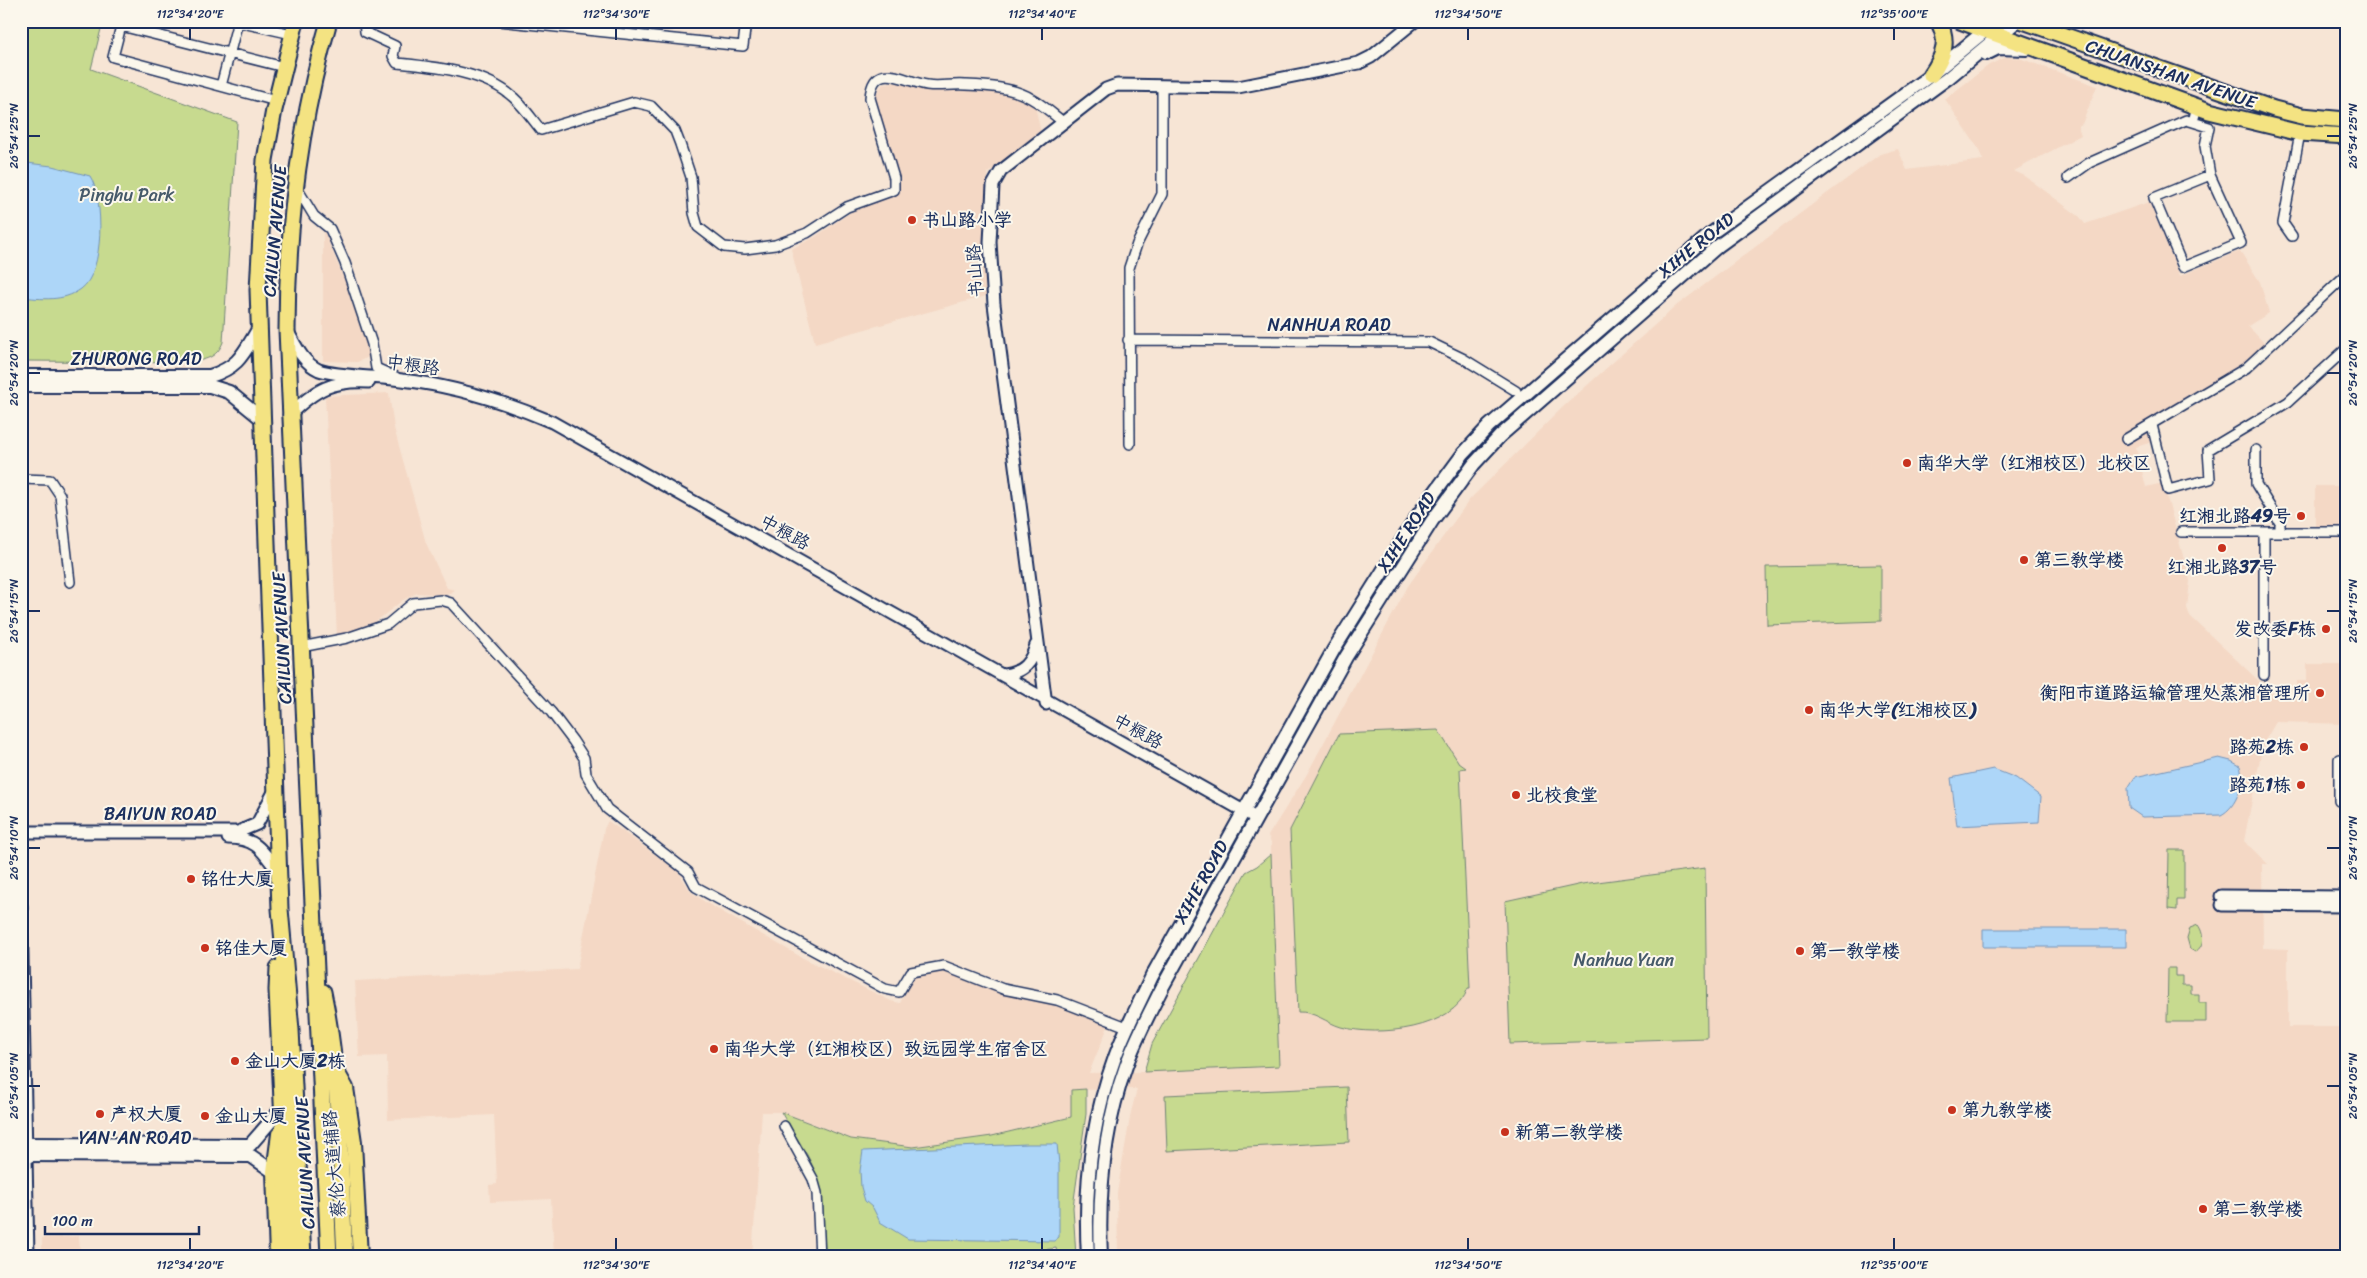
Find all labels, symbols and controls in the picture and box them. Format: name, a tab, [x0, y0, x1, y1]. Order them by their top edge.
text: 112°34'20"E	[156, 3, 225, 25]
text: 112°34'30"E	[583, 3, 651, 25]
text: 112°34'40"E	[1008, 3, 1077, 25]
text: 112°34'50"E	[1434, 3, 1503, 25]
text: 112°35'00"E	[1860, 3, 1929, 25]
street label: CHUANSHAN AVENUE	[2081, 30, 2262, 119]
text: 26°54'25"N	[3, 102, 25, 169]
text: 26°54'25"N	[2342, 102, 2364, 169]
street label: CAILUN AVENUE	[253, 163, 297, 298]
park label: Pinghu Park	[79, 179, 175, 211]
place label: 书山路小学	[922, 204, 1012, 236]
street label: XIHE ROAD	[1650, 204, 1742, 287]
marker: 书山路小学	[906, 214, 918, 226]
street label: 书山路	[957, 243, 993, 299]
street label: NANHUA ROAD	[1268, 309, 1391, 341]
text: 26°54'20"N	[3, 339, 25, 406]
text: 26°54'20"N	[2342, 339, 2364, 406]
street label: ZHURONG ROAD	[70, 343, 202, 375]
street label: 中粮路	[384, 345, 442, 385]
place label: 南华大学（红湘校区）北校区	[1917, 447, 2151, 479]
marker: 南华大学（红湘校区）北校区	[1901, 457, 1913, 469]
street label: XIHE ROAD	[1367, 485, 1444, 580]
place label: 红湘北路49号	[2179, 500, 2291, 532]
street label: 中粮路	[754, 505, 816, 559]
marker: 红湘北路49号	[2295, 510, 2307, 522]
marker: 红湘北路37号	[2216, 542, 2228, 554]
place label: 第三教学楼	[2034, 544, 2124, 576]
place label: 红湘北路37号	[2167, 551, 2277, 583]
marker: 第三教学楼	[2018, 554, 2030, 566]
street label: CAILUN AVENUE	[263, 570, 301, 705]
text: 26°54'15"N	[3, 578, 25, 643]
text: 26°54'15"N	[2342, 578, 2364, 643]
place label: 发改委F栋	[2234, 613, 2316, 645]
marker: 发改委F栋	[2320, 623, 2332, 635]
place label: 衡阳市道路运输管理处蒸湘管理所	[2040, 677, 2310, 709]
marker: 衡阳市道路运输管理处蒸湘管理所	[2314, 687, 2326, 699]
place label: 南华大学(红湘校区)	[1819, 694, 1977, 726]
street label: 中粮路	[1107, 704, 1169, 758]
marker: 南华大学(红湘校区)	[1803, 704, 1815, 716]
place label: 路苑2栋	[2230, 731, 2294, 763]
marker: 路苑2栋	[2298, 741, 2310, 753]
place label: 路苑1栋	[2229, 769, 2291, 801]
place label: 北校食堂	[1526, 779, 1598, 811]
marker: 路苑1栋	[2295, 779, 2307, 791]
marker: 北校食堂	[1510, 789, 1522, 801]
street label: BAIYUN ROAD	[104, 798, 216, 830]
text: 26°54'10"N	[3, 815, 25, 880]
text: 26°54'10"N	[2342, 815, 2364, 880]
street label: XIHE ROAD	[1164, 834, 1237, 931]
place label: 铭仕大厦	[201, 863, 273, 895]
marker: 铭仕大厦	[185, 873, 197, 885]
place label: 铭佳大厦	[215, 932, 287, 964]
place label: 第一教学楼	[1810, 935, 1900, 967]
marker: 铭佳大厦	[199, 942, 211, 954]
park label: Nanhua Yuan	[1574, 944, 1674, 976]
marker: 第一教学楼	[1794, 945, 1806, 957]
place label: 南华大学（红湘校区）致远园学生宿舍区	[724, 1033, 1048, 1065]
marker: 南华大学（红湘校区）致远园学生宿舍区	[708, 1043, 720, 1055]
place label: 金山大厦2栋	[245, 1045, 345, 1077]
text: 26°54'05"N	[3, 1052, 25, 1119]
text: 26°54'05"N	[2342, 1052, 2364, 1119]
marker: 金山大厦2栋	[229, 1055, 241, 1067]
place label: 第九教学楼	[1962, 1094, 2052, 1126]
street label: CAILUN AVENUE	[286, 1095, 324, 1230]
place label: 产权大厦	[110, 1098, 182, 1130]
place label: 金山大厦	[215, 1100, 287, 1132]
marker: 第九教学楼	[1946, 1104, 1958, 1116]
marker: 产权大厦	[94, 1108, 106, 1120]
street label: 蔡伦大道辅路	[313, 1109, 355, 1219]
marker: 金山大厦	[199, 1110, 211, 1122]
place label: 新第二教学楼	[1515, 1116, 1623, 1148]
street label: YAN'AN ROAD	[79, 1122, 191, 1154]
marker: 新第二教学楼	[1499, 1126, 1511, 1138]
place label: 第二教学楼	[2213, 1193, 2303, 1225]
scale bar	[45, 1203, 199, 1235]
marker: 第二教学楼	[2197, 1203, 2209, 1215]
text: 100 m	[52, 1208, 93, 1234]
text: 112°34'20"E	[156, 1254, 225, 1276]
text: 112°34'30"E	[583, 1254, 651, 1276]
text: 112°34'40"E	[1008, 1254, 1077, 1276]
text: 112°34'50"E	[1434, 1254, 1503, 1276]
text: 112°35'00"E	[1860, 1254, 1929, 1276]

